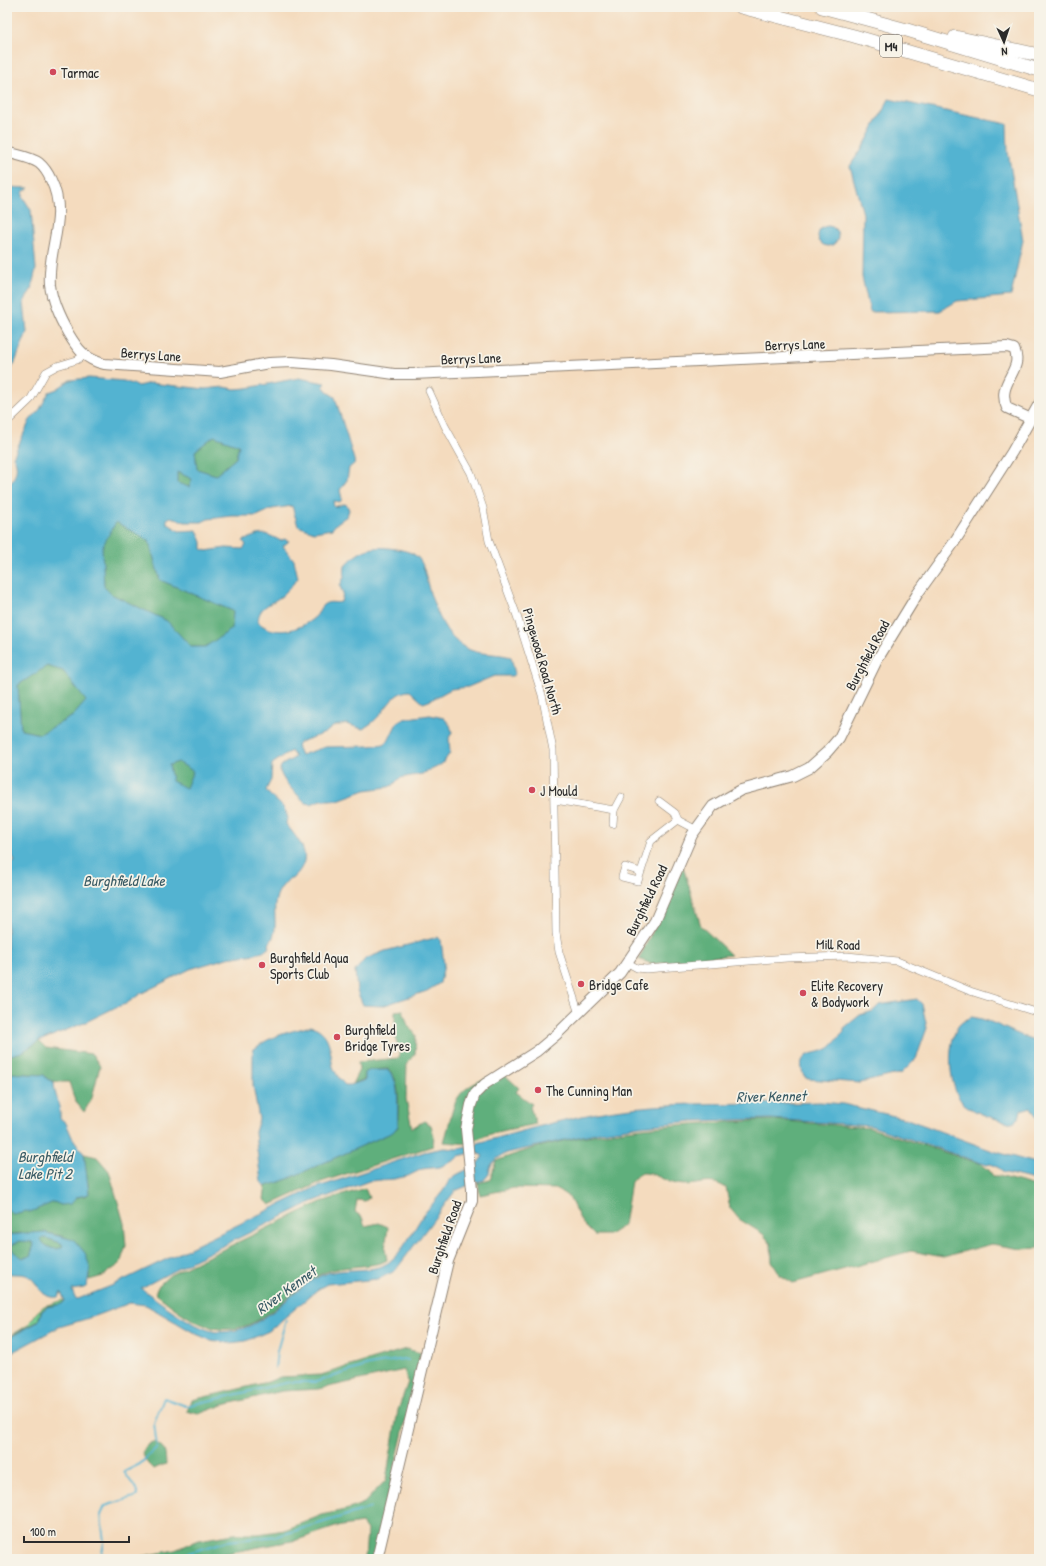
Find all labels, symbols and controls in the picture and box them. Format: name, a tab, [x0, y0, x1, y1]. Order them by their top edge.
north arrow	[984, 22, 1024, 62]
road number: M4	[880, 35, 902, 57]
text: N	[1001, 45, 1008, 59]
place label: Tarmac	[61, 63, 99, 82]
marker: Tarmac	[48, 67, 58, 77]
street label: Berrys Lane	[764, 333, 826, 356]
street label: Berrys Lane	[120, 342, 182, 367]
street label: Berrys Lane	[440, 347, 502, 370]
street label: Pingewood Road North	[518, 606, 567, 717]
street label: Burghfield Road	[841, 616, 895, 694]
place label: J Mould	[540, 781, 578, 800]
marker: J Mould	[527, 785, 537, 795]
street label: Burghfield Road	[621, 861, 672, 939]
water label: Burghfield Lake	[83, 870, 166, 891]
street label: Mill Road	[816, 934, 861, 954]
place label: Burghfield Aqua Sports Club	[270, 948, 349, 984]
marker: Burghfield Aqua Sports Club	[257, 960, 267, 970]
place label: Bridge Cafe	[589, 975, 649, 995]
place label: Elite Recovery & Bodywork	[811, 976, 883, 1012]
marker: Bridge Cafe	[576, 979, 586, 989]
marker: Elite Recovery & Bodywork	[798, 988, 808, 998]
place label: Burghfield Bridge Tyres	[345, 1020, 410, 1056]
marker: Burghfield Bridge Tyres	[332, 1032, 342, 1042]
place label: The Cunning Man	[546, 1081, 632, 1101]
marker: The Cunning Man	[533, 1085, 543, 1095]
water label: River Kennet	[736, 1085, 809, 1107]
water label: Burghfield Lake Pit 2	[18, 1146, 74, 1184]
street label: Burghfield Road	[423, 1197, 467, 1277]
water label: River Kennet	[252, 1259, 323, 1319]
scale bar	[24, 1518, 129, 1544]
text: 100 m	[30, 1523, 56, 1540]

